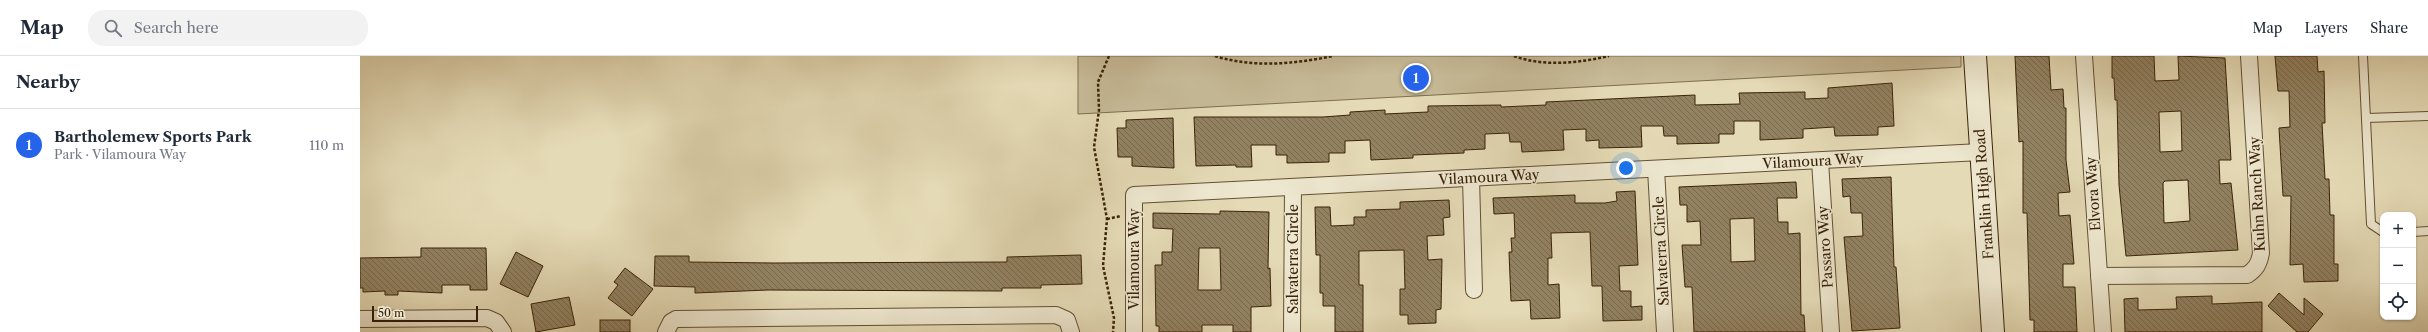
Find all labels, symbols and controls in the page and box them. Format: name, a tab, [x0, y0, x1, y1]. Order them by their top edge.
search box	[88, 10, 368, 46]
text: Map	[20, 16, 64, 39]
icon: search	[102, 17, 124, 39]
text: Search here	[134, 18, 219, 37]
text: Map	[2252, 19, 2282, 37]
text: Layers	[2304, 19, 2348, 37]
text: Share	[2370, 19, 2408, 37]
pin: 1	[1403, 63, 1429, 93]
text: Nearby	[16, 72, 80, 92]
text: Bartholemew Sports Park	[54, 127, 252, 146]
street label: Franklin High Road	[1970, 128, 1998, 260]
street label: Kuhn Ranch Way	[2245, 136, 2269, 252]
text: 1	[26, 137, 32, 153]
text: 110 m	[309, 137, 344, 153]
text: Park · Vilamoura Way	[54, 146, 186, 162]
street label: Vilamoura Way	[1761, 149, 1864, 173]
street label: Elvora Way	[2081, 156, 2105, 232]
your location	[1616, 158, 1636, 178]
street label: Vilamoura Way	[1437, 165, 1540, 189]
street label: Salvaterra Circle	[1649, 196, 1673, 306]
street label: Salvaterra Circle	[1284, 204, 1302, 314]
street label: Passaro Way	[1813, 205, 1837, 289]
street label: Vilamoura Way	[1125, 208, 1143, 311]
map controls	[2380, 212, 2416, 320]
button: +	[2380, 212, 2416, 248]
button: −	[2380, 248, 2416, 284]
button: locate	[2380, 284, 2416, 320]
scale bar	[372, 304, 478, 323]
text: 50 m	[378, 306, 404, 320]

